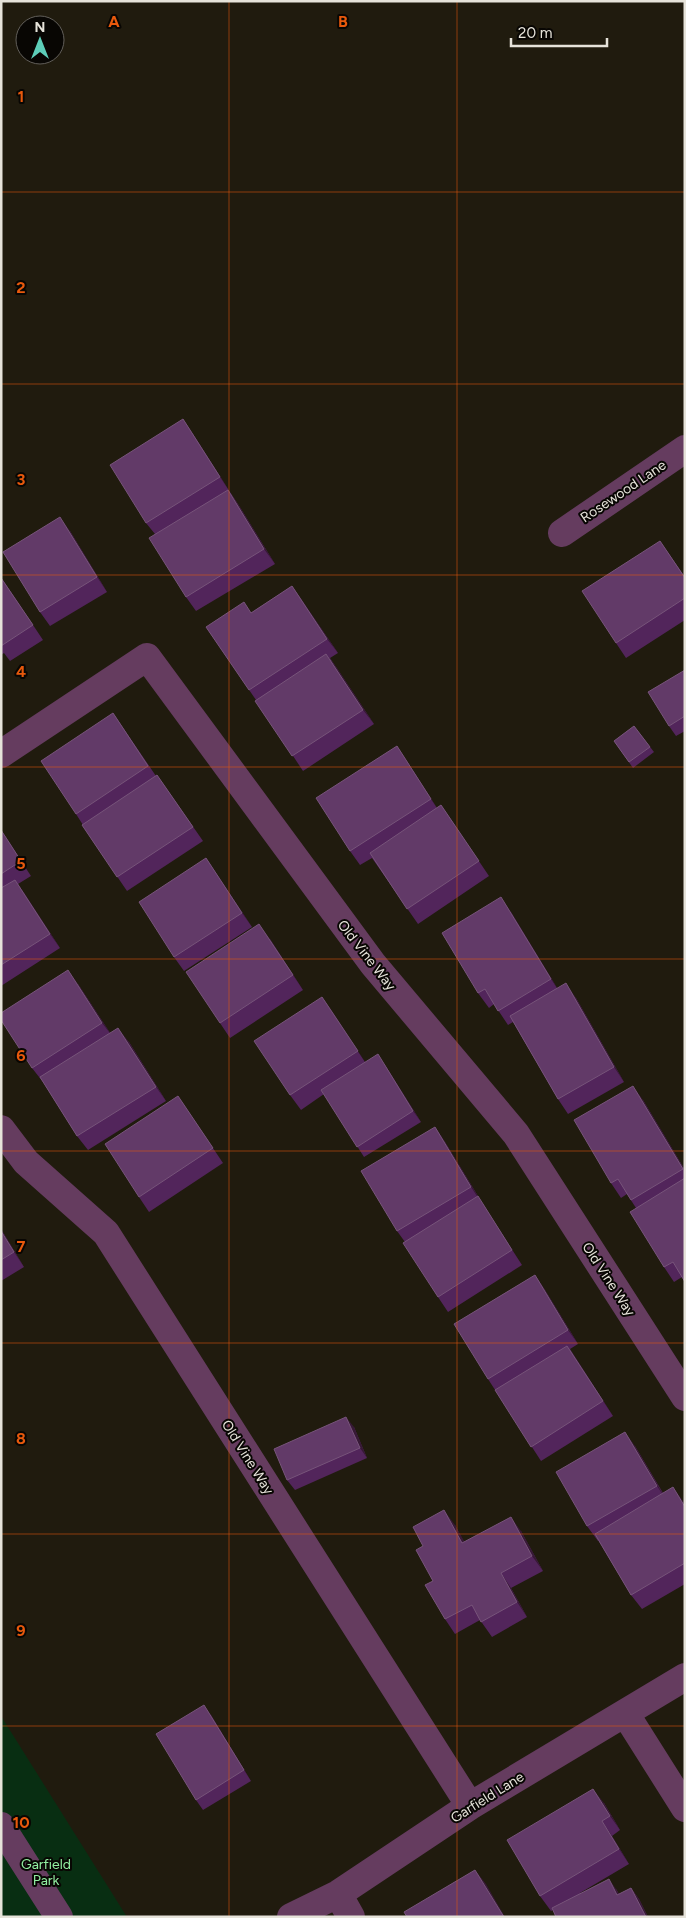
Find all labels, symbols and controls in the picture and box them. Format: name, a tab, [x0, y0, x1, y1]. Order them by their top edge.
text: A	[108, 12, 120, 31]
text: B	[338, 12, 348, 31]
north arrow	[15, 15, 65, 65]
scale bar	[511, 15, 607, 47]
text: N	[35, 19, 45, 36]
text: 20 m	[518, 24, 552, 42]
text: 1	[18, 87, 24, 106]
text: 2	[16, 278, 26, 297]
street label: Rosewood Lane	[577, 456, 670, 526]
text: 3	[17, 470, 26, 489]
text: 4	[16, 662, 26, 681]
text: 5	[16, 854, 26, 873]
street label: Old Vine Way	[334, 917, 400, 994]
text: 6	[16, 1046, 26, 1065]
text: 7	[17, 1237, 26, 1256]
street label: Old Vine Way	[578, 1239, 639, 1320]
street label: Old Vine Way	[218, 1417, 278, 1498]
text: 8	[16, 1429, 26, 1448]
text: 9	[16, 1621, 26, 1640]
street label: Garfield Lane	[447, 1768, 527, 1827]
text: 10	[12, 1813, 30, 1832]
park label: Garfield Park	[21, 1856, 71, 1889]

